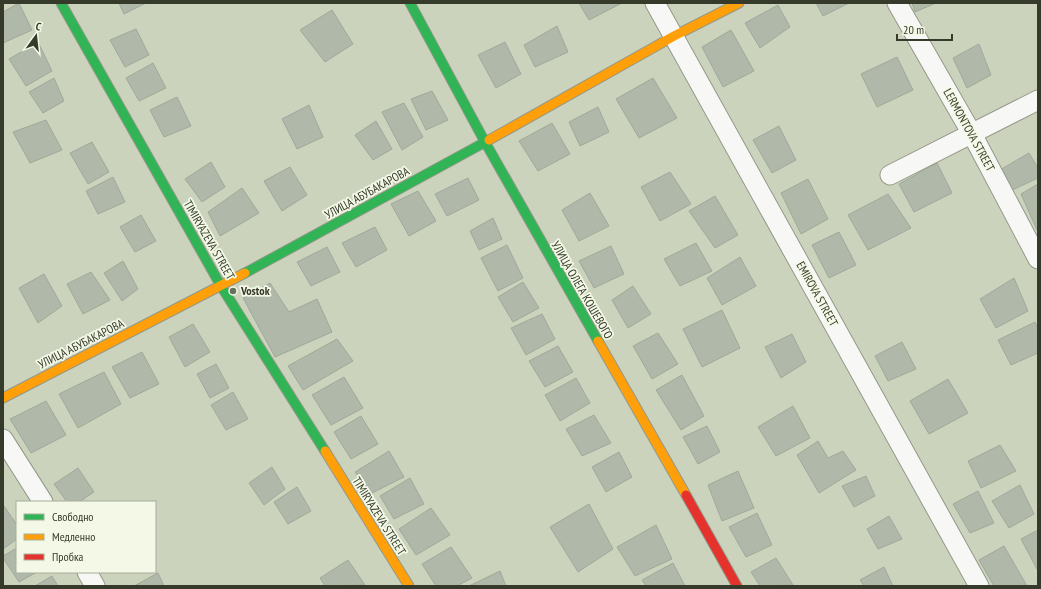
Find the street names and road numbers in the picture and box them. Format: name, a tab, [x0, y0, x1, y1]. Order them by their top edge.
street label: LERMONTOVA STREET	[940, 86, 999, 174]
street label: УЛИЦА АБУБАКАРОВА	[322, 163, 412, 222]
street label: TIMIRYAZEVA STREET	[181, 197, 239, 283]
street label: УЛИЦА ОЛЕГА КОШЕВОГО	[548, 238, 617, 342]
street label: EMIROVA STREET	[793, 259, 842, 329]
street label: УЛИЦА АБУБАКАРОВА	[35, 315, 126, 372]
street label: TIMIRYAZEVA STREET	[349, 474, 410, 558]

